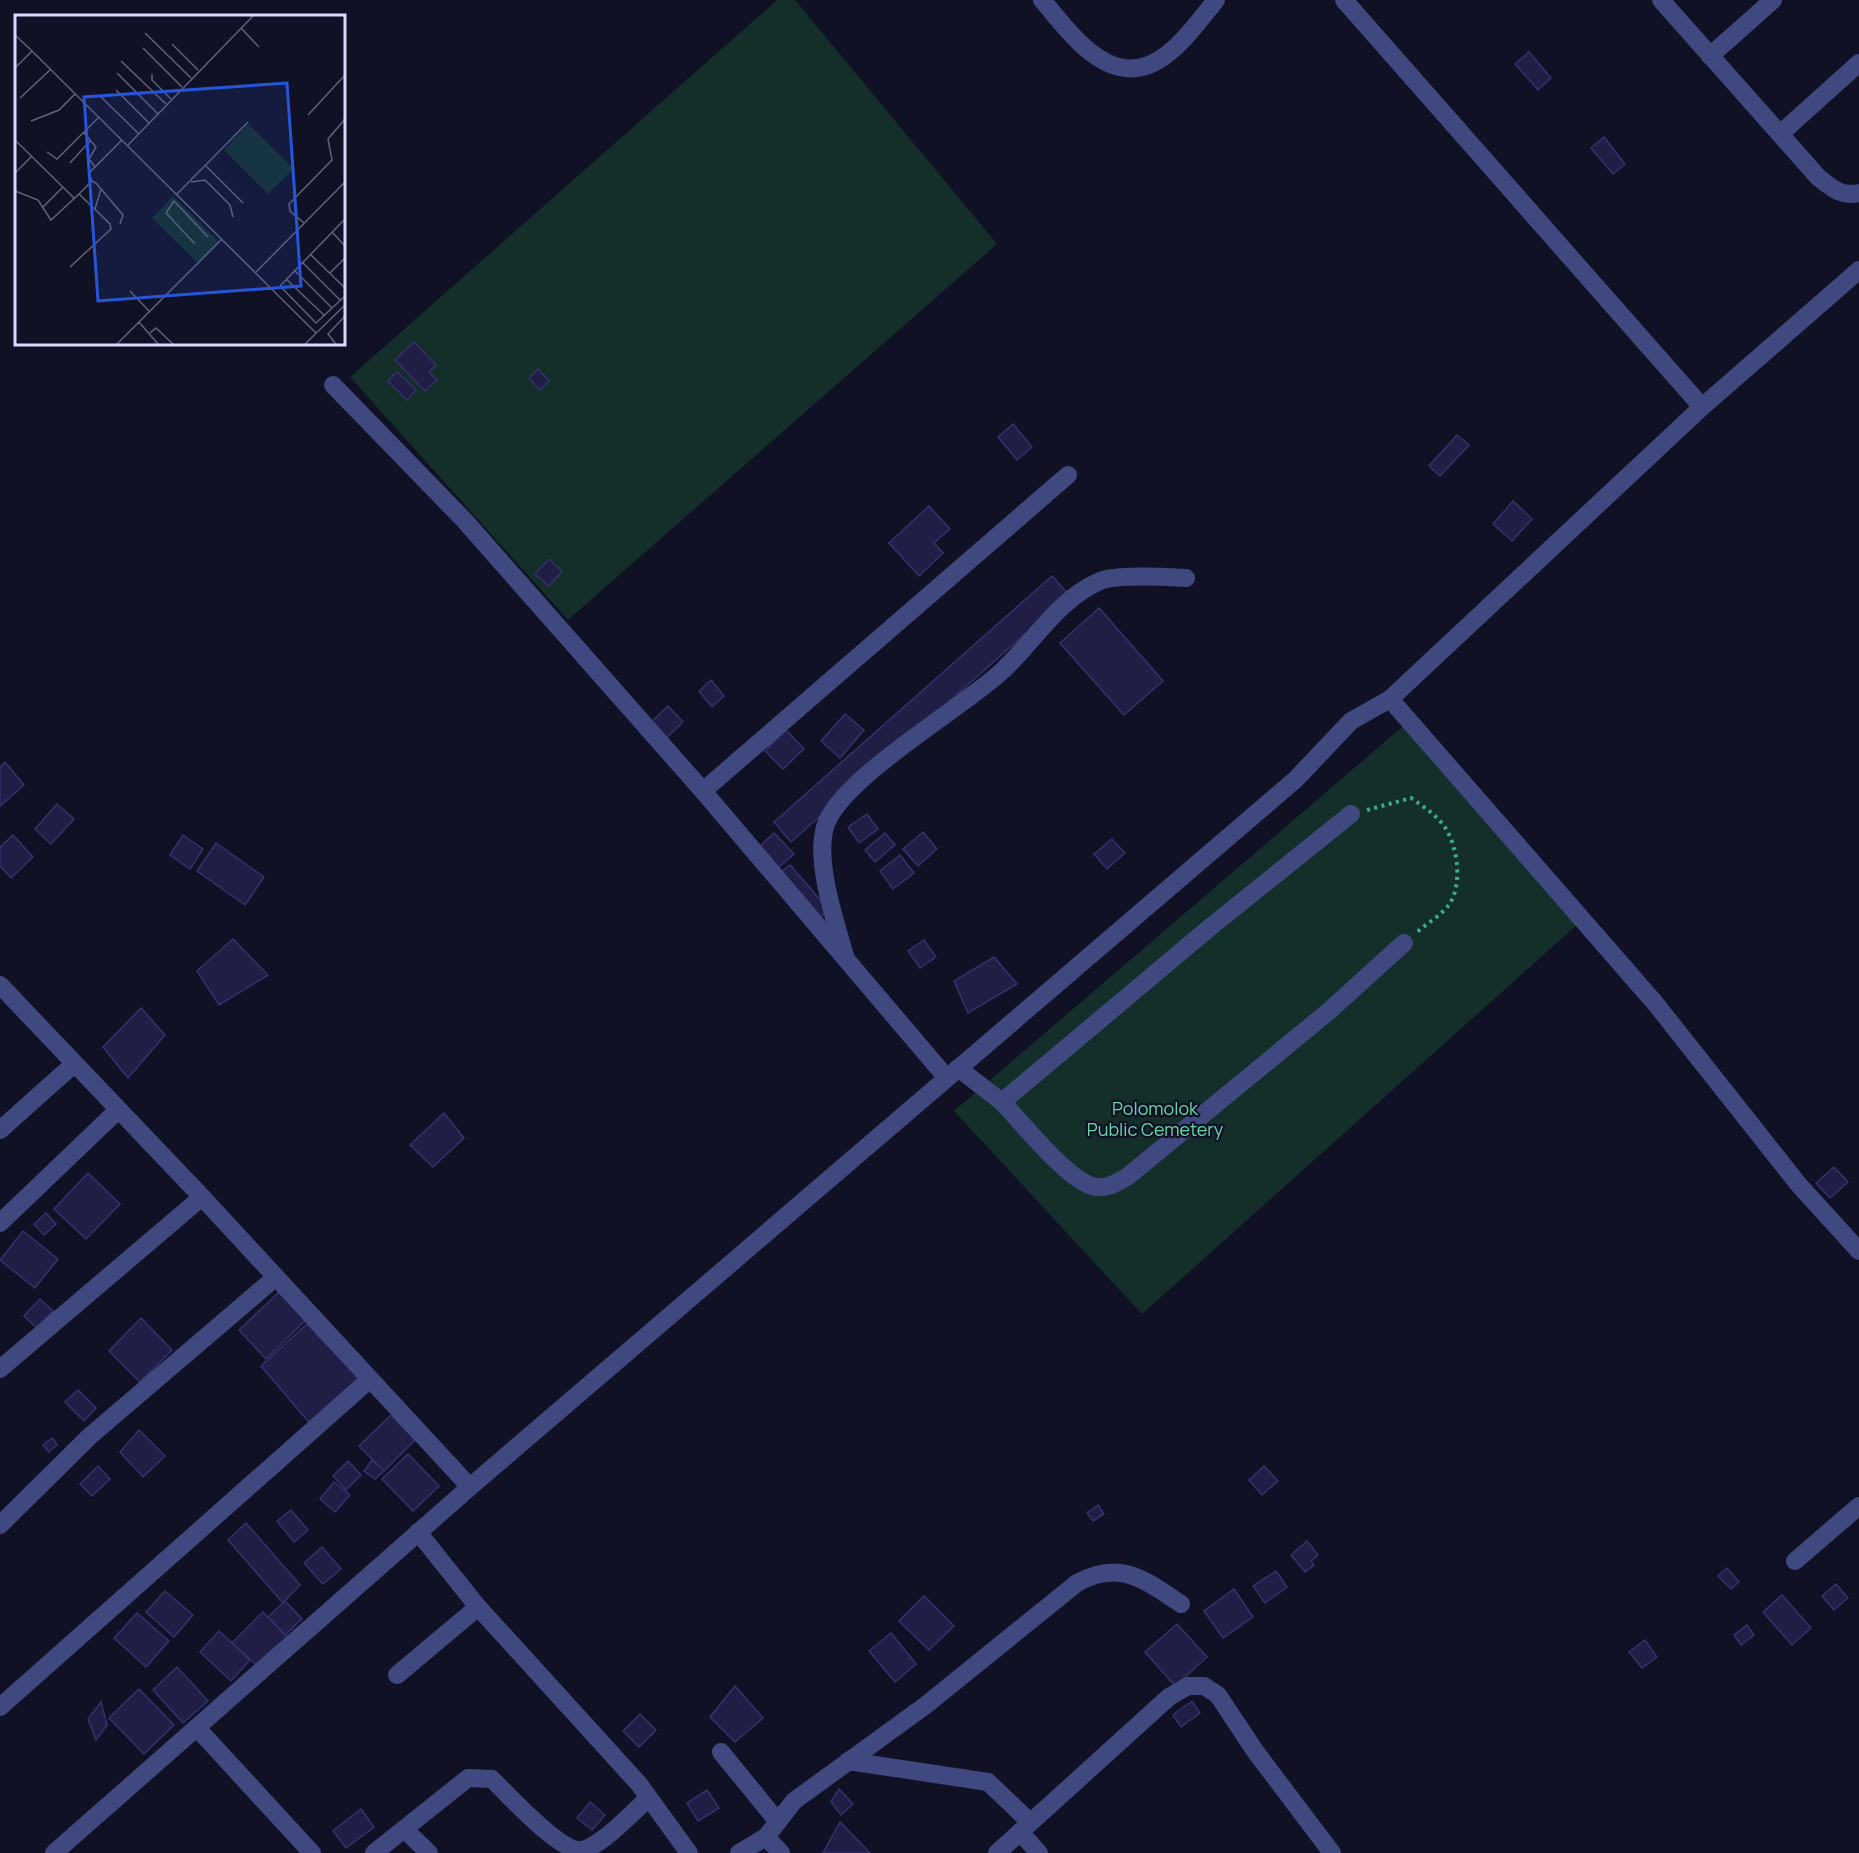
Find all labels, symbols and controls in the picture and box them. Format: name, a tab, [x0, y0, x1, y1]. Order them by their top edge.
inset map	[15, 15, 345, 345]
park label: Polomolok Public Cemetery	[1087, 1096, 1224, 1141]

